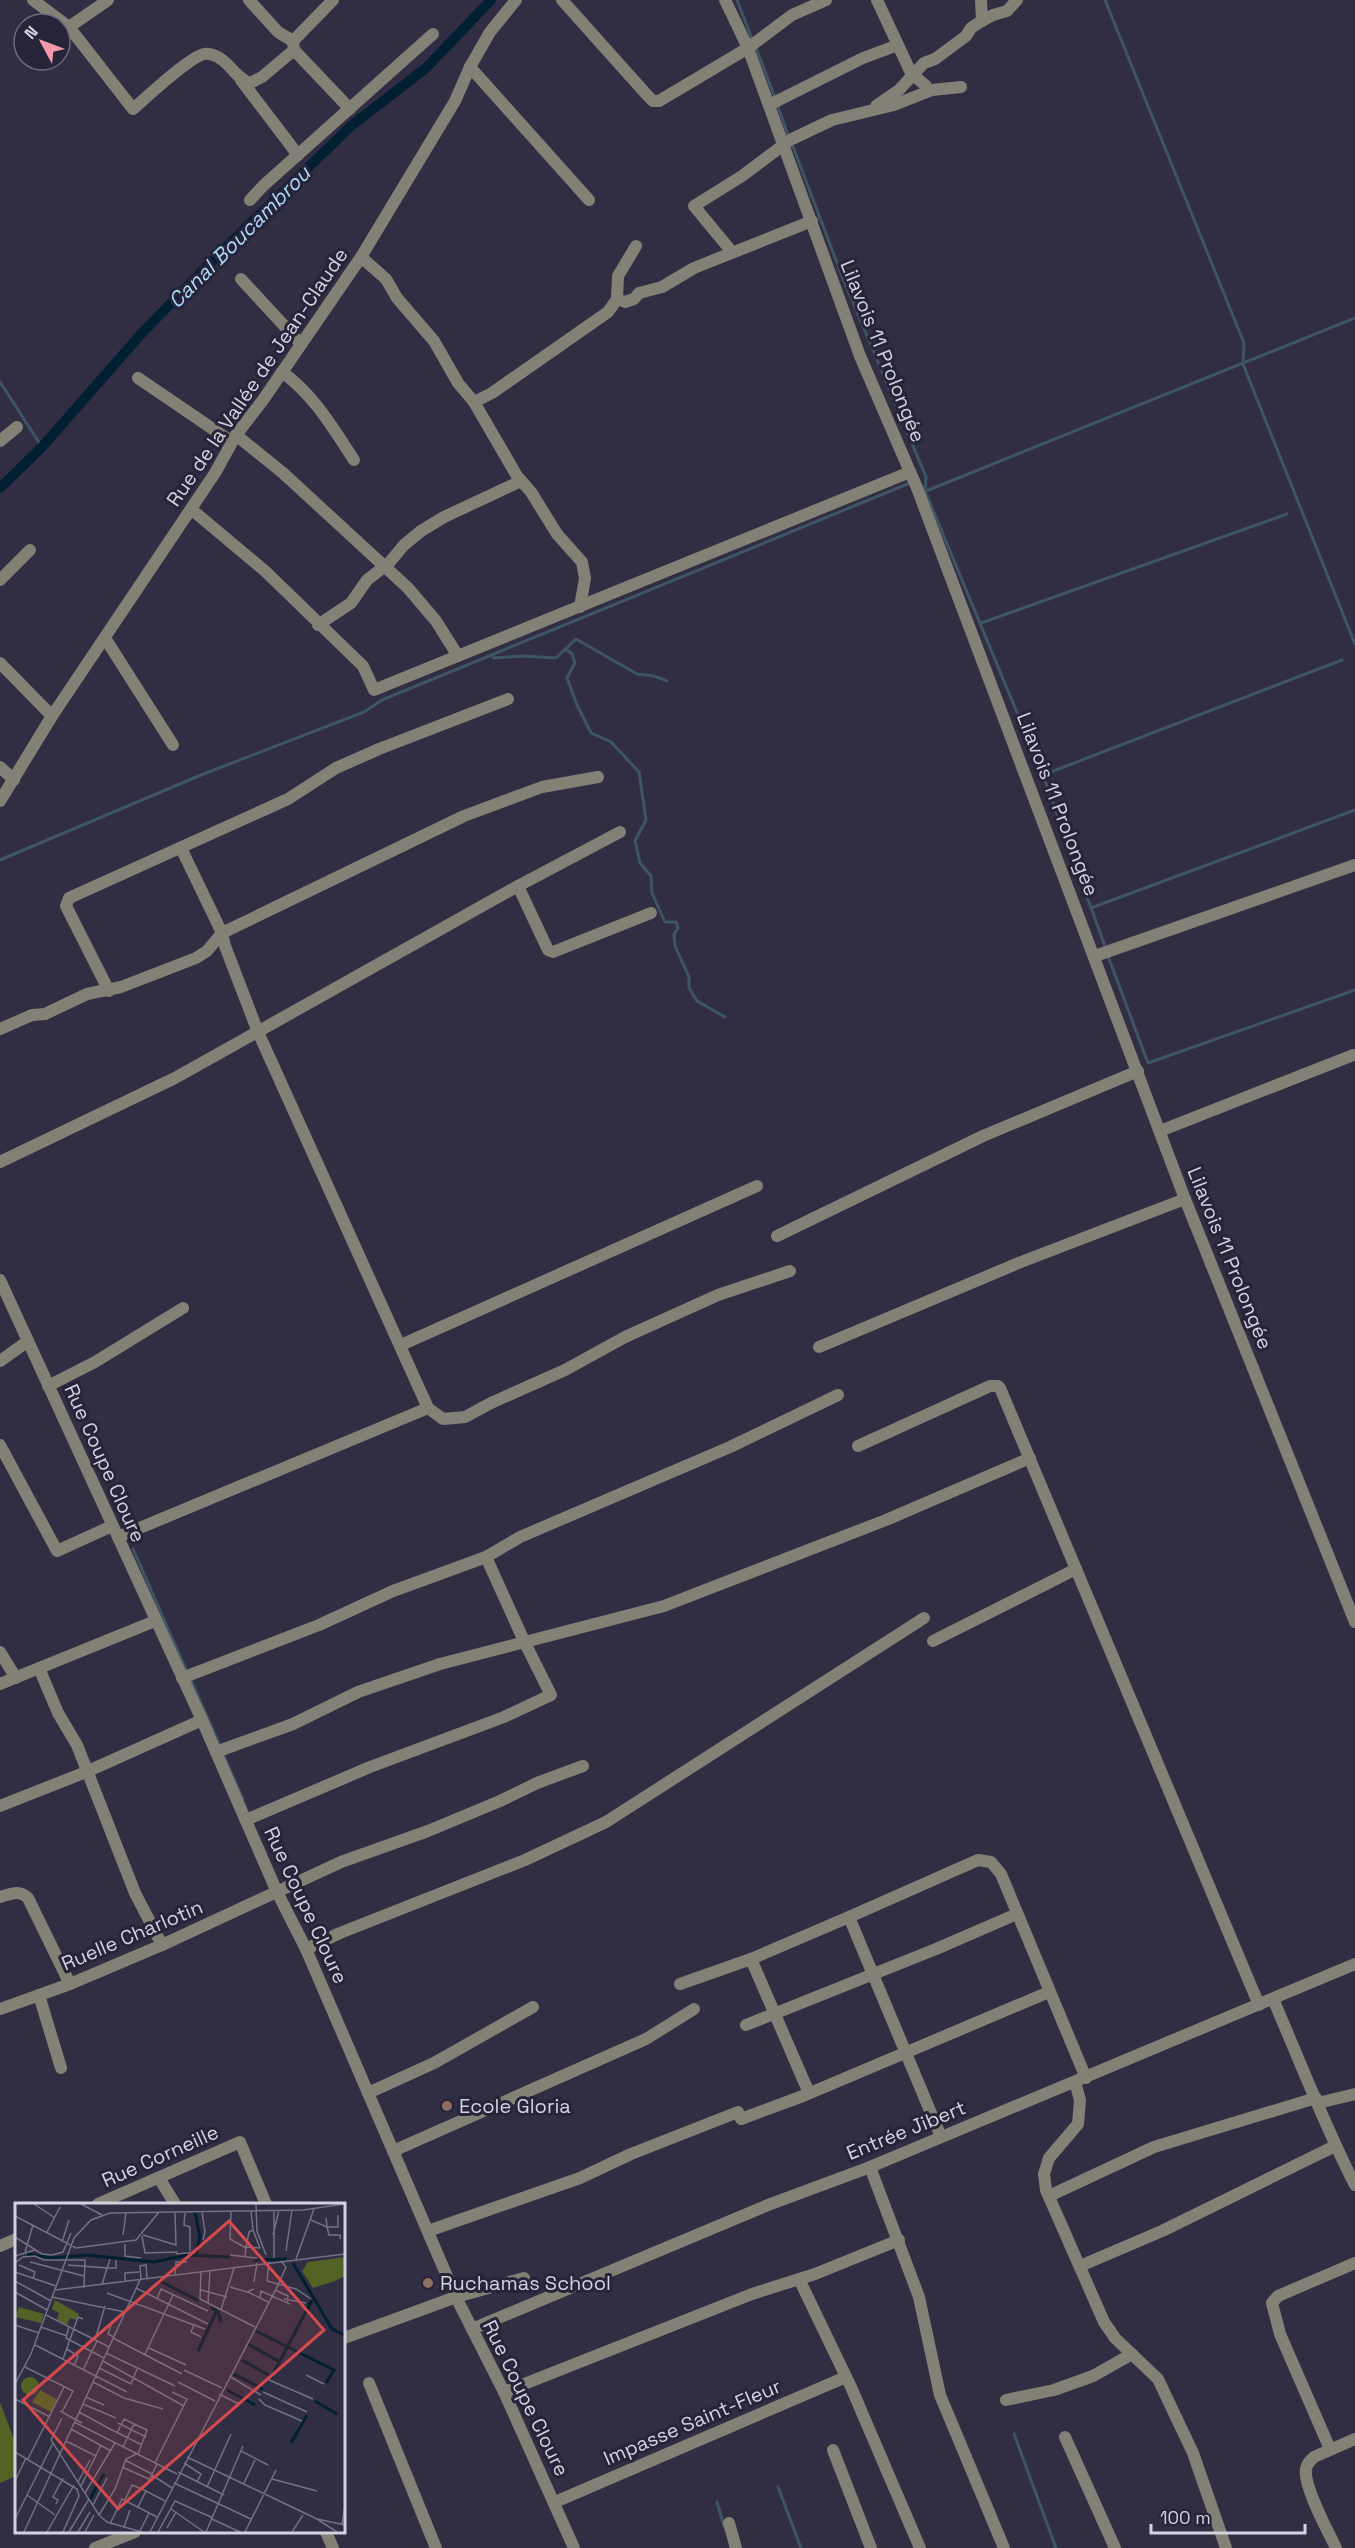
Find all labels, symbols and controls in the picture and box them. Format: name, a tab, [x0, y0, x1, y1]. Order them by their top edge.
north arrow	[12, 12, 72, 72]
text: N	[20, 22, 43, 43]
water label: Canal Boucambrou	[162, 159, 317, 314]
street label: Rue de la Vallée de Jean-Claude	[160, 243, 354, 511]
street label: Lilavois 11 Prolongée	[835, 256, 931, 446]
street label: Lilavois 11 Prolongée	[1011, 709, 1105, 899]
street label: Lilavois 11 Prolongée	[1182, 1163, 1278, 1353]
street label: Rue Coupe Cloure	[58, 1380, 152, 1546]
street label: Rue Coupe Cloure	[258, 1822, 354, 1988]
street label: Ruelle Charlotin	[57, 1894, 207, 1976]
place label: Ecole Gloria	[459, 2093, 571, 2119]
street label: Entrée Jibert	[842, 2094, 970, 2166]
marker: Ecole Gloria	[440, 2099, 454, 2113]
street label: Rue Corneille	[98, 2119, 222, 2193]
inset map	[15, 2203, 345, 2533]
place label: Ruchamas School	[440, 2270, 611, 2296]
marker: Ruchamas School	[421, 2276, 435, 2290]
street label: Rue Coupe Cloure	[477, 2316, 575, 2480]
street label: Impasse Saint-Fleur	[599, 2373, 785, 2471]
scale bar	[1151, 2497, 1306, 2535]
text: 100 m	[1160, 2506, 1211, 2529]

